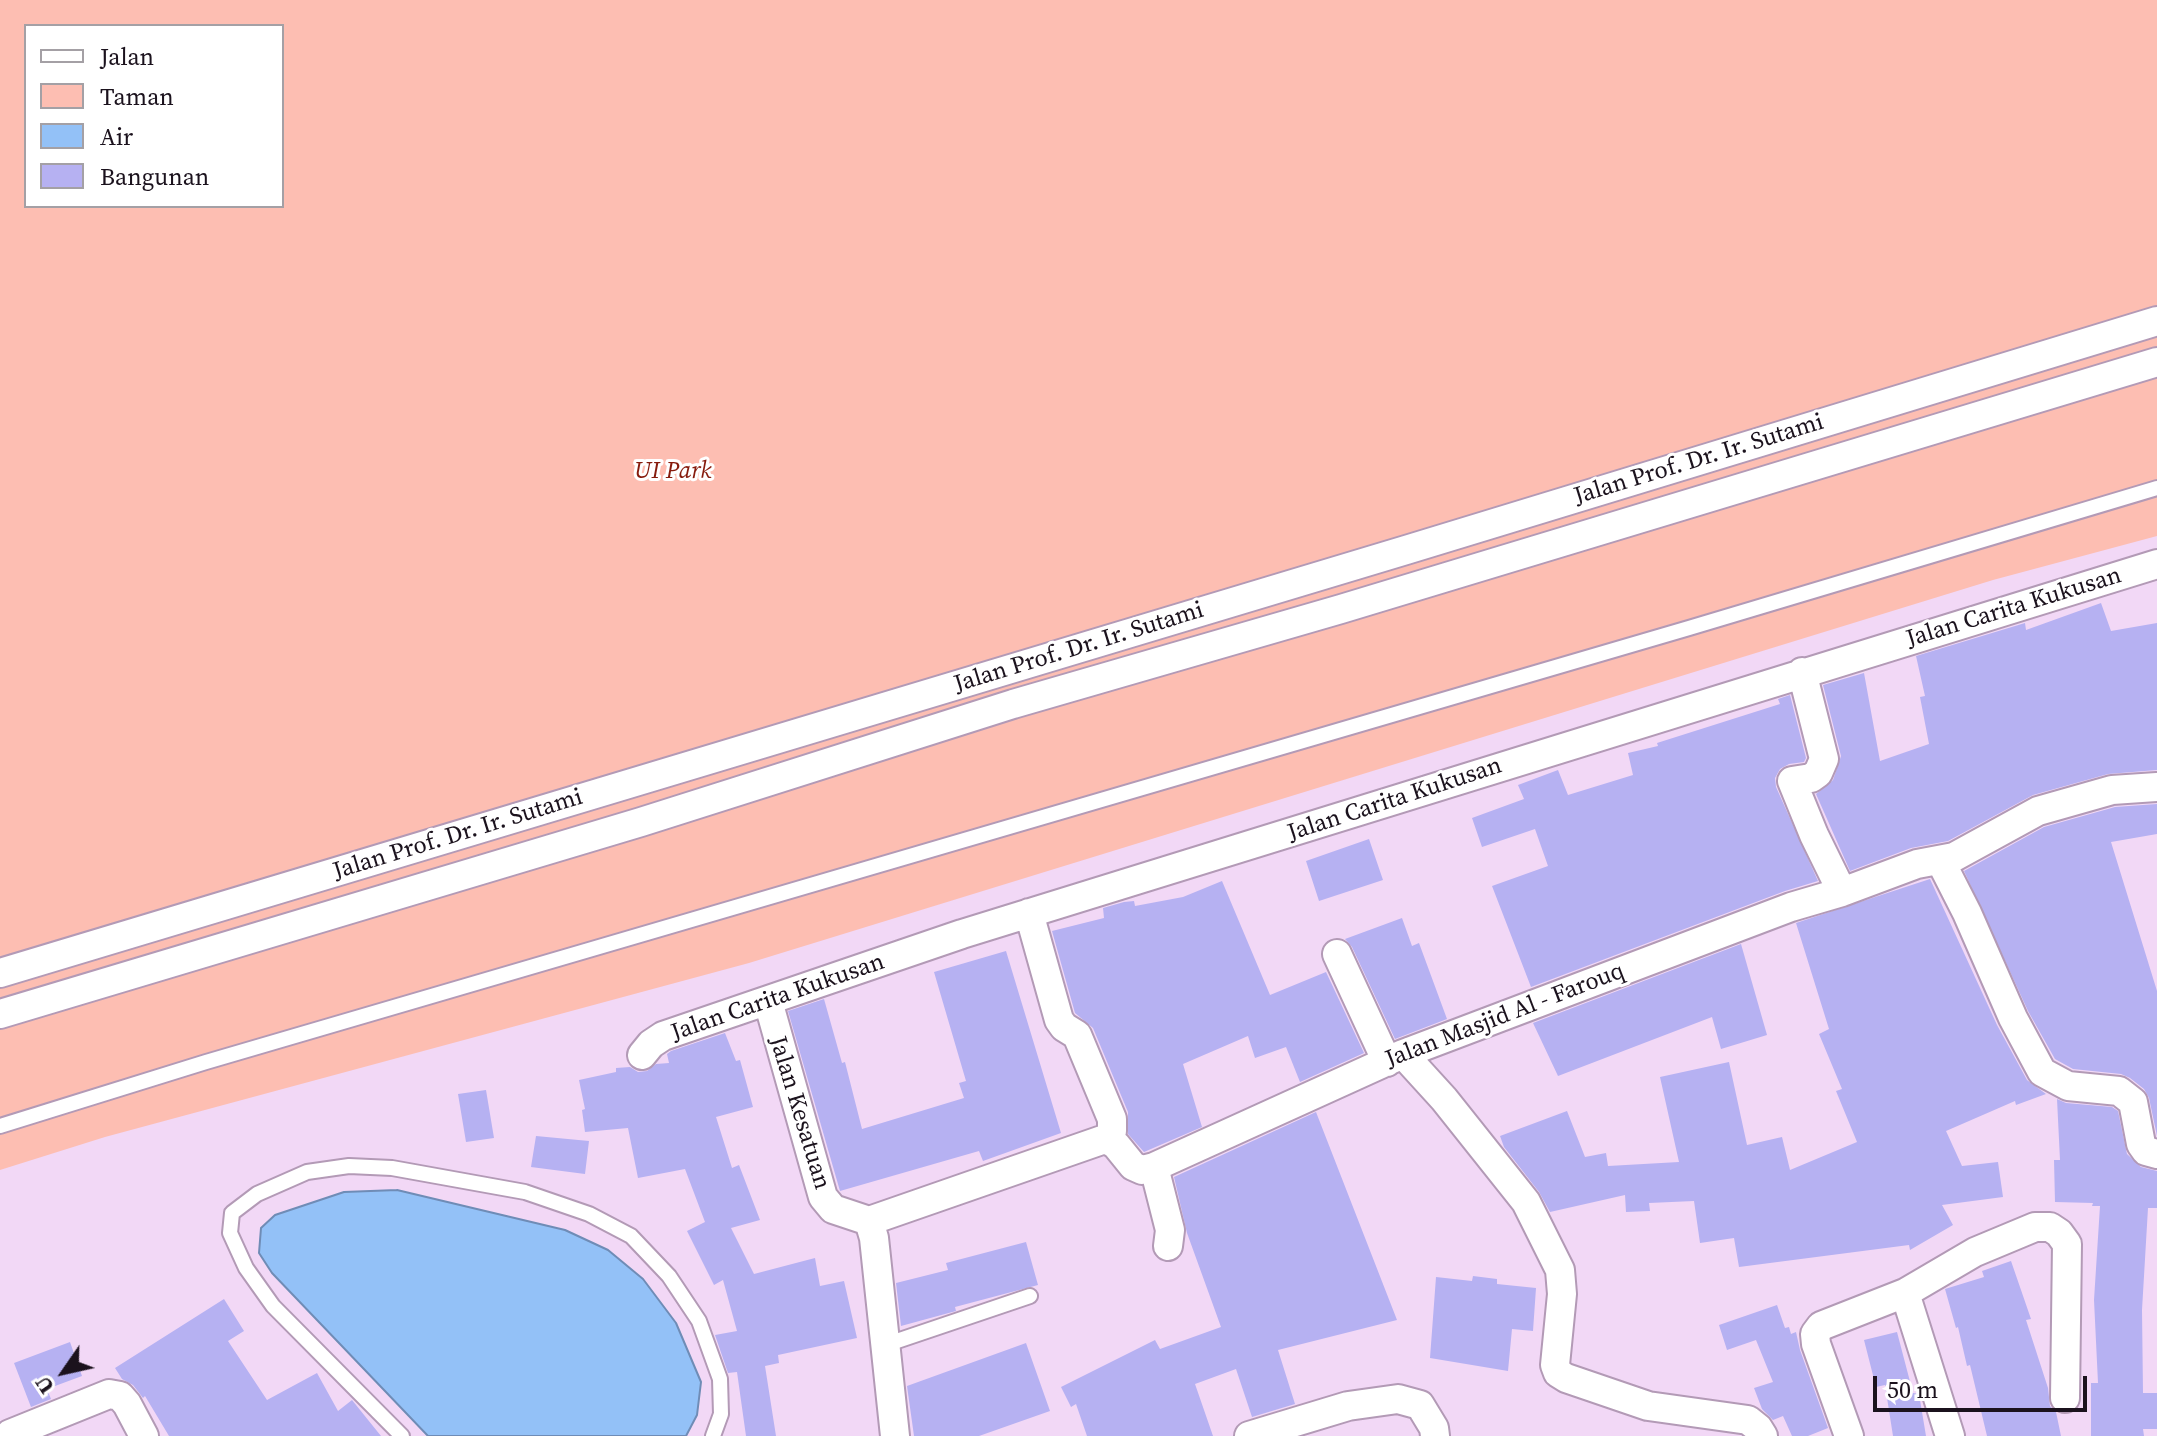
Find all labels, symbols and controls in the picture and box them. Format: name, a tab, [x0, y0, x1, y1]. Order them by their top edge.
legend	[24, 24, 284, 208]
text: Jalan	[100, 40, 154, 73]
text: Taman	[100, 80, 174, 113]
text: Air	[100, 120, 133, 153]
text: Bangunan	[100, 160, 209, 193]
street label: Jalan Prof. Dr. Ir. Sutami	[1571, 408, 1827, 512]
park label: UI Park	[634, 458, 712, 486]
street label: Jalan Carita Kukusan	[1903, 562, 2125, 654]
street label: Jalan Prof. Dr. Ir. Sutami	[951, 596, 1207, 700]
street label: Jalan Carita Kukusan	[1284, 752, 1506, 848]
street label: Jalan Prof. Dr. Ir. Sutami	[330, 783, 586, 887]
street label: Jalan Carita Kukusan	[668, 948, 888, 1048]
street label: Jalan Masjid Al - Farouq	[1382, 957, 1628, 1075]
street label: Jalan Kesatuan	[762, 1033, 836, 1193]
north arrow	[24, 1332, 104, 1412]
scale bar	[1877, 1360, 2091, 1410]
text: U	[27, 1370, 61, 1400]
text: 50 m	[1887, 1373, 1938, 1406]

